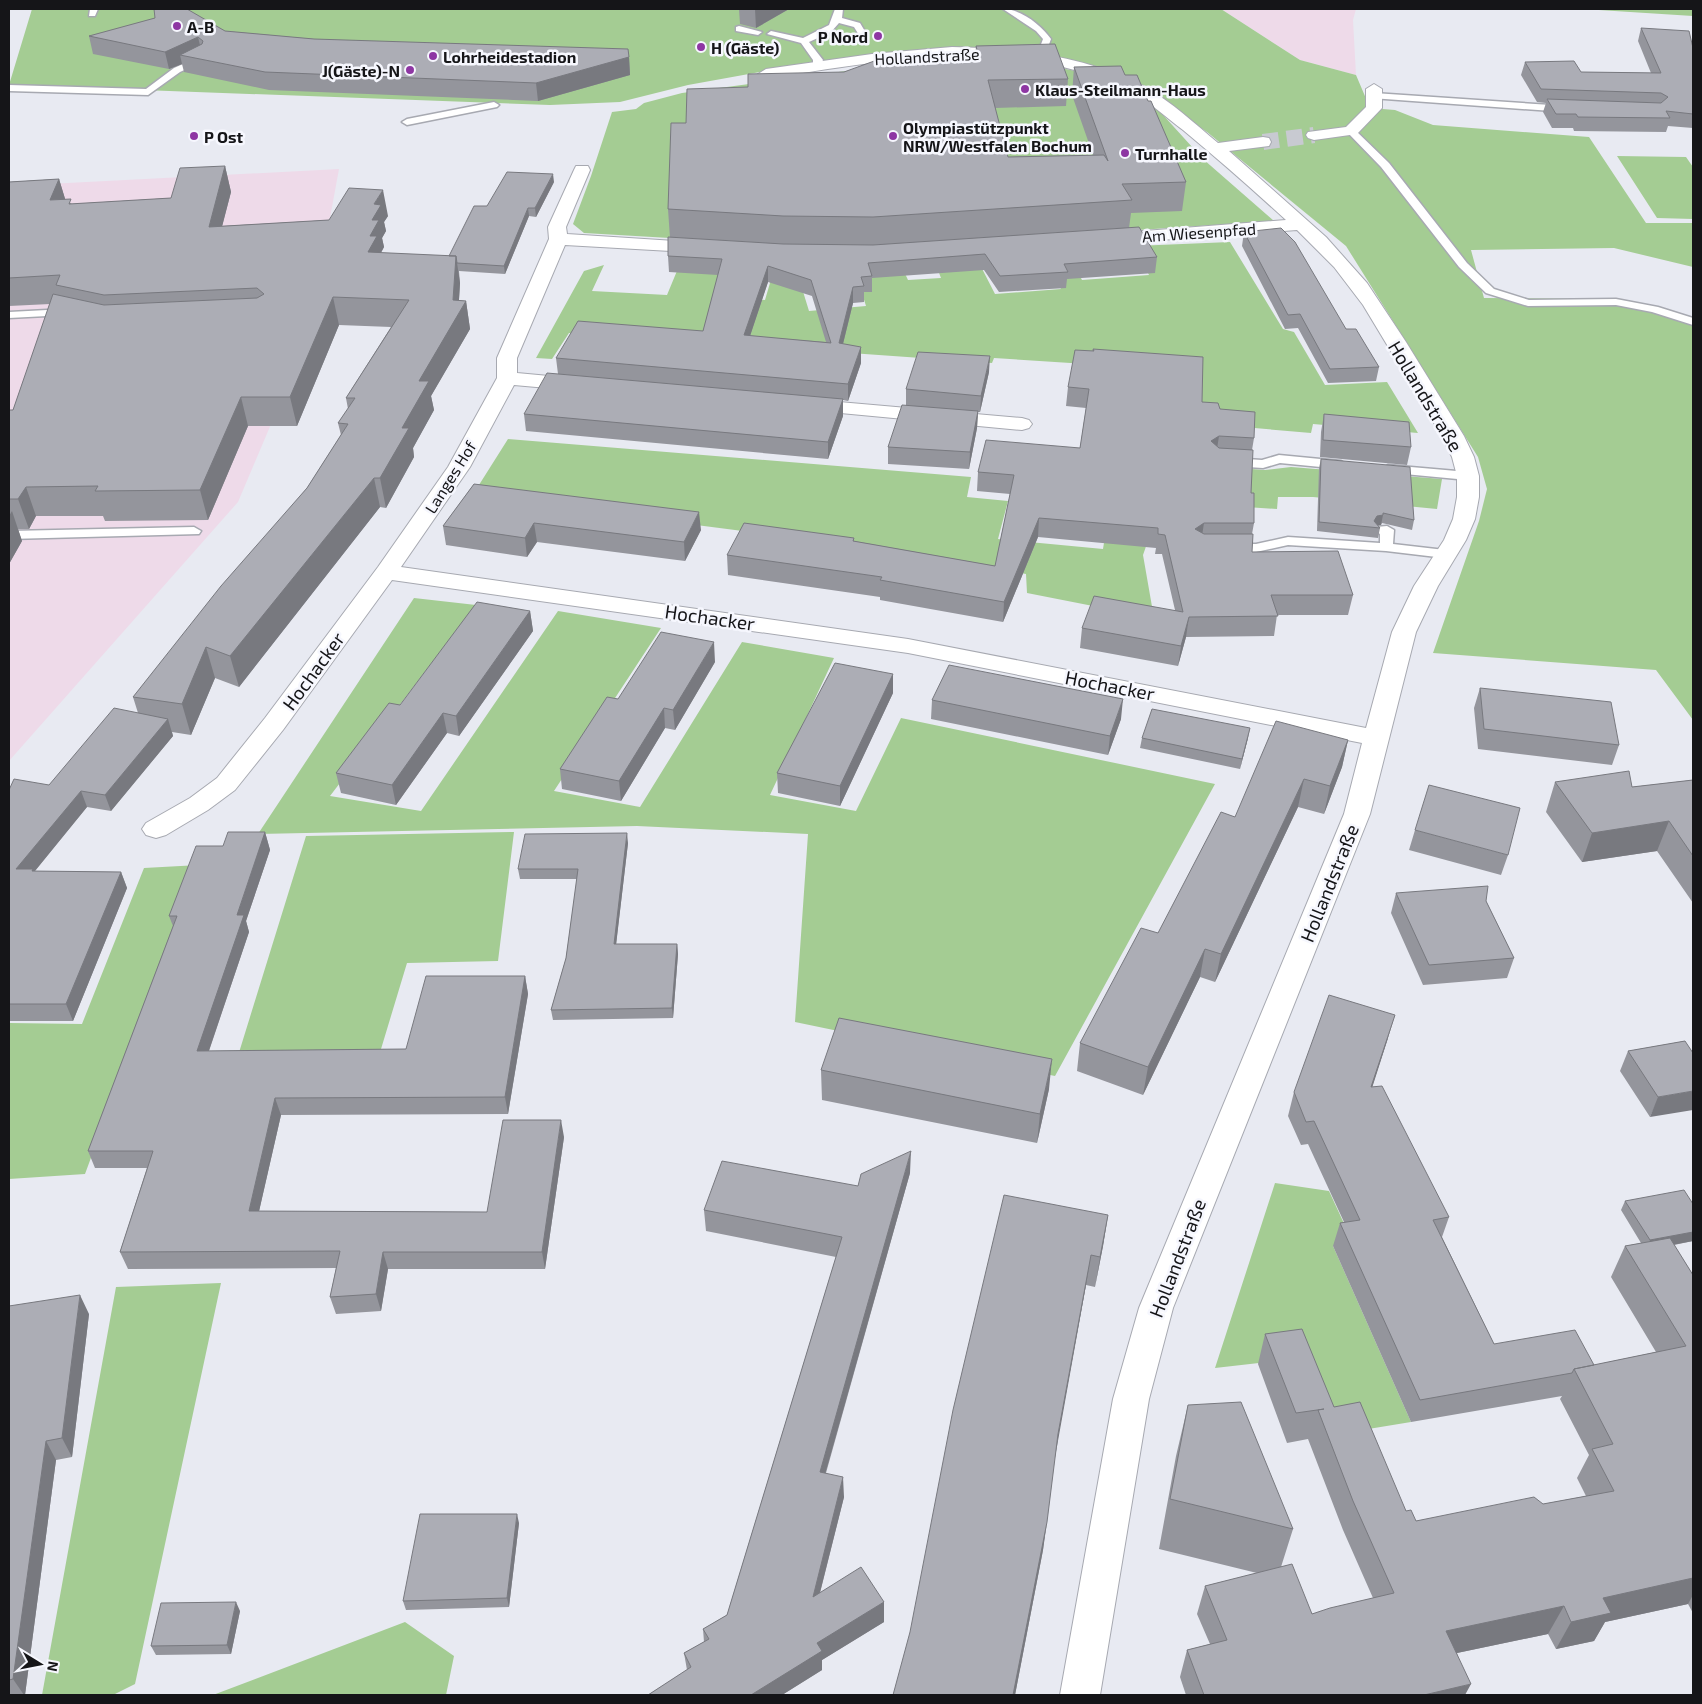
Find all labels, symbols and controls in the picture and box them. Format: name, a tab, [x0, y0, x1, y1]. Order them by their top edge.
place label: A-B	[187, 17, 214, 36]
marker: A-B	[171, 20, 183, 32]
place label: P Nord	[818, 27, 868, 46]
marker: P Nord	[872, 30, 884, 42]
place label: H (Gäste)	[711, 38, 780, 57]
marker: H (Gäste)	[695, 41, 707, 53]
street label: Hollandstraße	[874, 44, 980, 68]
place label: Lohrheidestadion	[443, 47, 576, 66]
marker: Lohrheidestadion	[427, 50, 439, 62]
place label: J(Gäste)-N	[322, 61, 400, 80]
marker: J(Gäste)-N	[404, 64, 416, 76]
place label: Klaus-Steilmann-Haus	[1035, 80, 1206, 99]
marker: Klaus-Steilmann-Haus	[1019, 83, 1031, 95]
place label: Olympiastützpunkt NRW/Westfalen Bochum	[903, 118, 1092, 155]
place label: P Ost	[204, 127, 244, 146]
marker: P Ost	[188, 130, 200, 142]
marker: Olympiastützpunkt NRW/Westfalen Bochum	[887, 130, 899, 142]
place label: Turnhalle	[1135, 144, 1208, 163]
marker: Turnhalle	[1119, 147, 1131, 159]
street label: Am Wiesenpfad	[1141, 219, 1257, 245]
street label: Hollandstraße	[1384, 336, 1468, 456]
street label: Langes Hof	[420, 437, 480, 517]
street label: Hochacker	[663, 599, 757, 635]
street label: Hochacker	[277, 627, 349, 714]
street label: Hochacker	[1063, 665, 1157, 705]
street label: Hollandstraße	[1295, 821, 1363, 945]
street label: Hollandstraße	[1144, 1195, 1210, 1321]
north arrow	[15, 1639, 65, 1689]
text: N	[44, 1660, 63, 1673]

